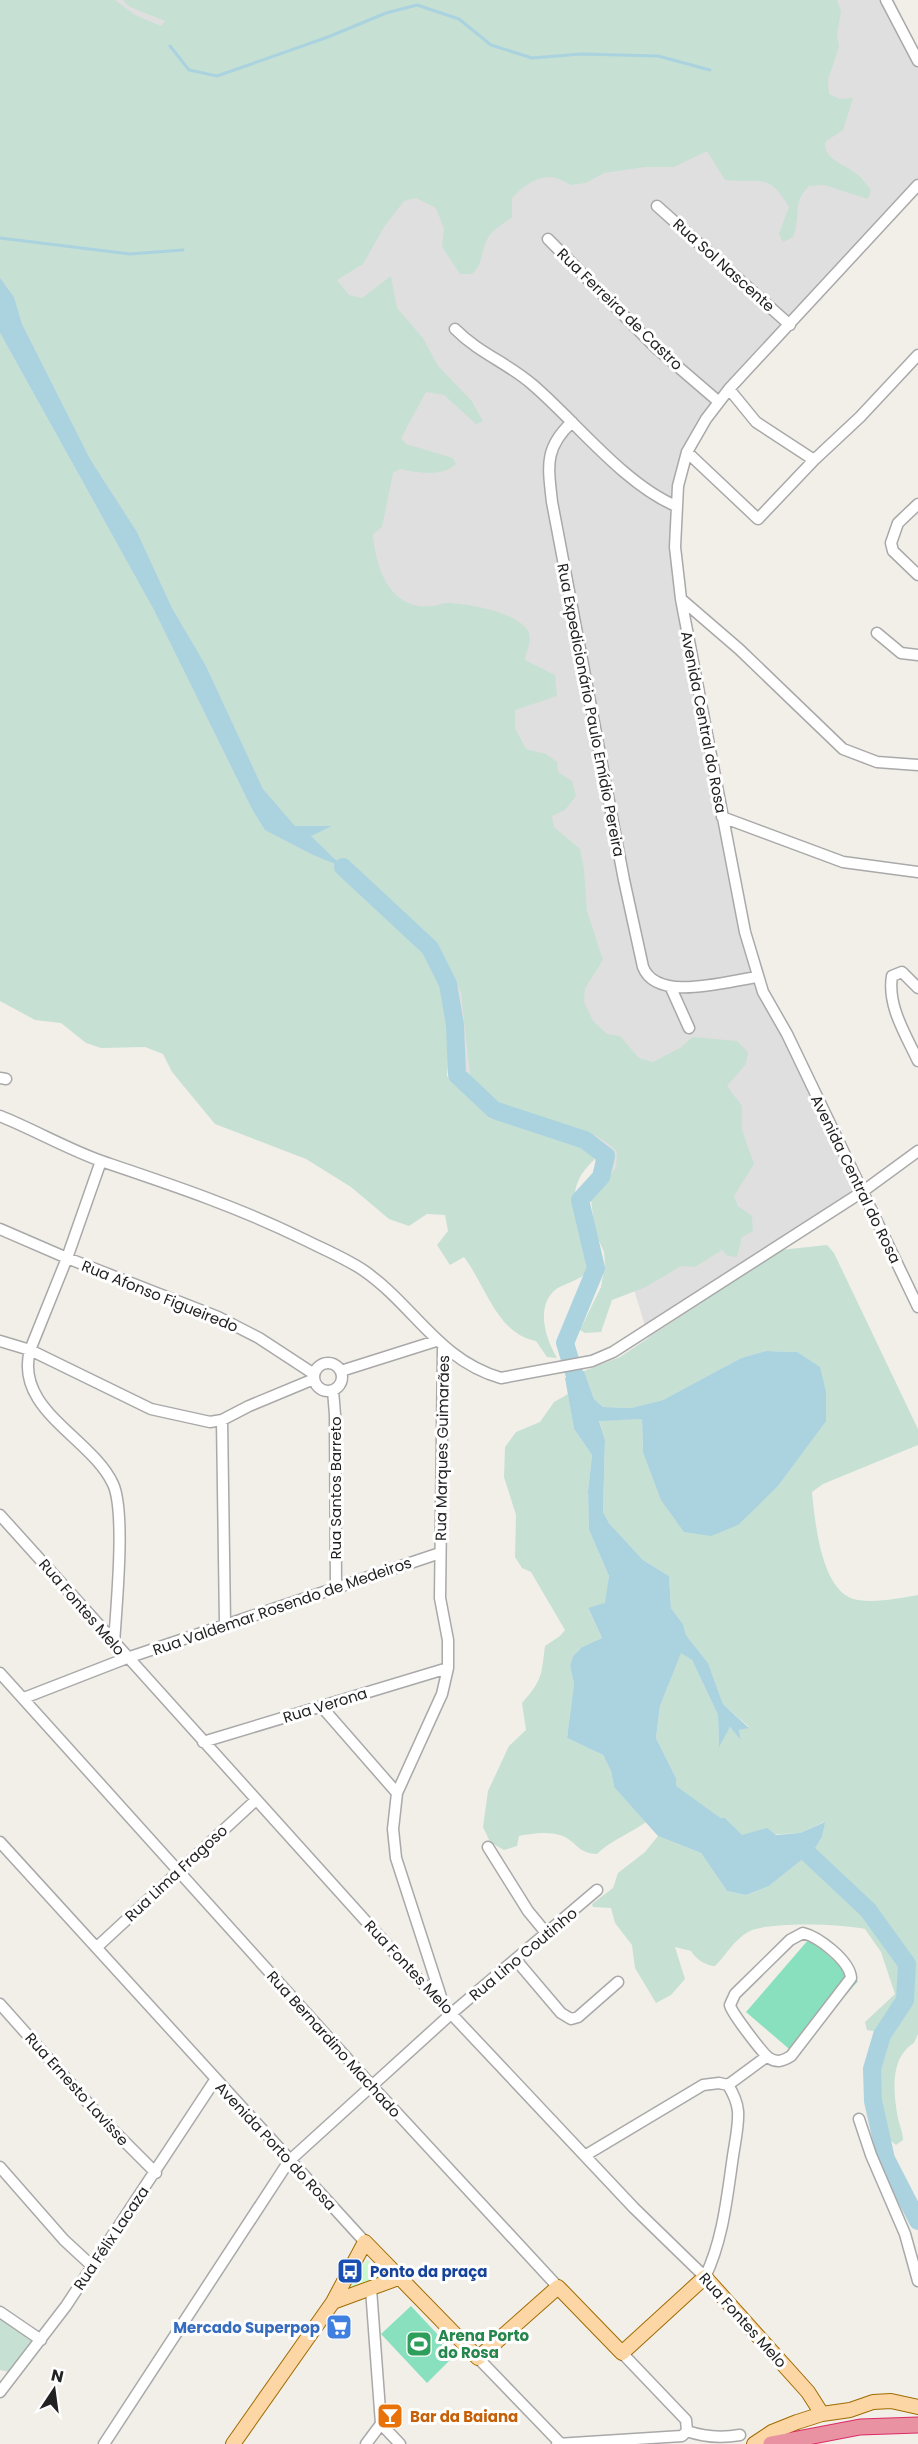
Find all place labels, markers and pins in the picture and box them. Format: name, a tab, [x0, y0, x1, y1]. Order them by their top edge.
bus stop icon: Ponto da praça	[335, 2256, 365, 2286]
place label: Ponto da praça	[370, 2261, 487, 2282]
supermarket icon: Mercado Superpop	[324, 2312, 354, 2342]
place label: Mercado Superpop	[173, 2317, 320, 2338]
place label: Arena Porto do Rosa	[438, 2325, 530, 2363]
sports icon: Arena Porto do Rosa	[404, 2329, 434, 2359]
bar icon: Bar da Baiana	[375, 2401, 405, 2431]
place label: Bar da Baiana	[410, 2406, 518, 2427]

